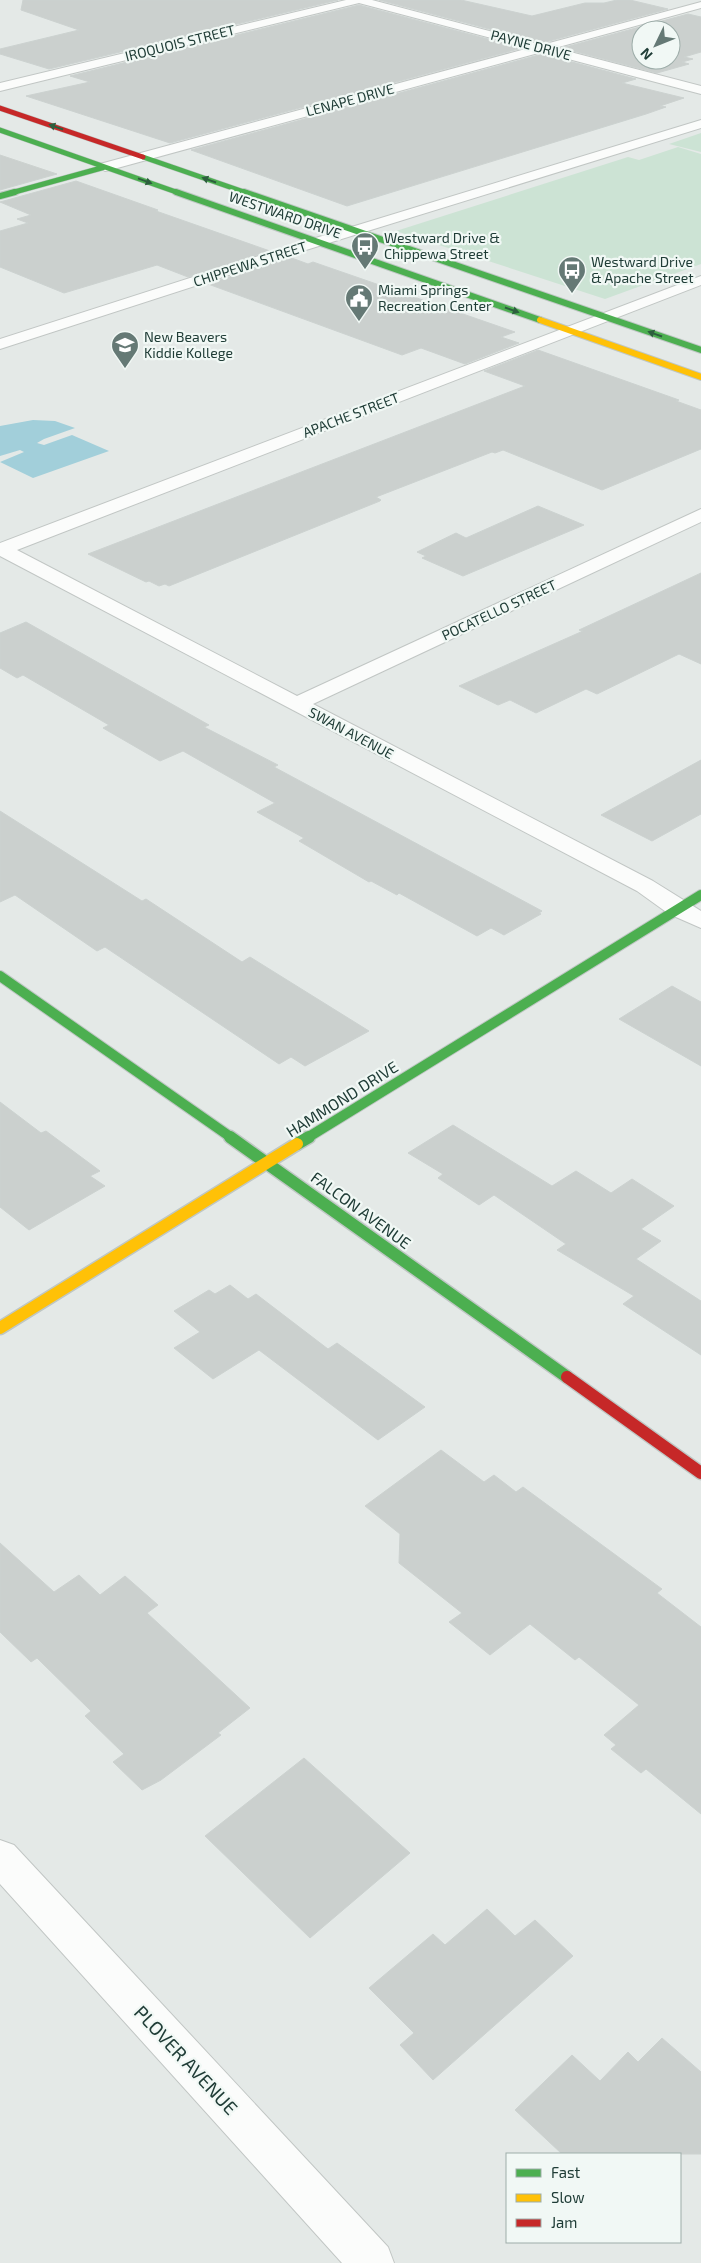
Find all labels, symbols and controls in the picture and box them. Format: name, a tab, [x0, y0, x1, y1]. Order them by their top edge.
north arrow	[631, 20, 681, 70]
street label: IROQUOIS STREET	[123, 21, 237, 64]
street label: PAYNE DRIVE	[489, 26, 573, 63]
text: N	[636, 45, 656, 64]
street label: LENAPE DRIVE	[304, 80, 396, 119]
one-way arrow	[48, 123, 63, 130]
one-way arrow	[202, 176, 217, 183]
one-way arrow	[138, 177, 153, 185]
street label: WESTWARD DRIVE	[227, 187, 344, 242]
place label: Westward Drive & Chippewa Street	[384, 229, 500, 262]
bus stop icon: Westward Drive & Chippewa Street	[350, 231, 380, 270]
street label: CHIPPEWA STREET	[191, 237, 309, 290]
place label: Westward Drive & Apache Street	[591, 253, 694, 286]
bus stop icon: Westward Drive & Apache Street	[557, 255, 587, 294]
place label: Miami Springs Recreation Center	[378, 281, 492, 314]
public building icon: Miami Springs Recreation Center	[344, 283, 374, 322]
one-way arrow	[504, 307, 519, 314]
place label: New Beavers Kiddie Kollege	[144, 328, 233, 361]
school or university icon: New Beavers Kiddie Kollege	[110, 330, 140, 369]
one-way arrow	[647, 330, 662, 338]
street label: APACHE STREET	[300, 388, 401, 441]
street label: POCATELLO STREET	[439, 576, 559, 644]
street label: SWAN AVENUE	[306, 703, 397, 762]
street label: HAMMOND DRIVE	[282, 1057, 401, 1141]
street label: FALCON AVENUE	[308, 1167, 415, 1252]
street label: PLOVER AVENUE	[130, 2000, 243, 2119]
legend	[506, 2153, 681, 2243]
text: Fast	[551, 2163, 581, 2181]
text: Slow	[551, 2188, 585, 2206]
text: Jam	[551, 2213, 577, 2231]

